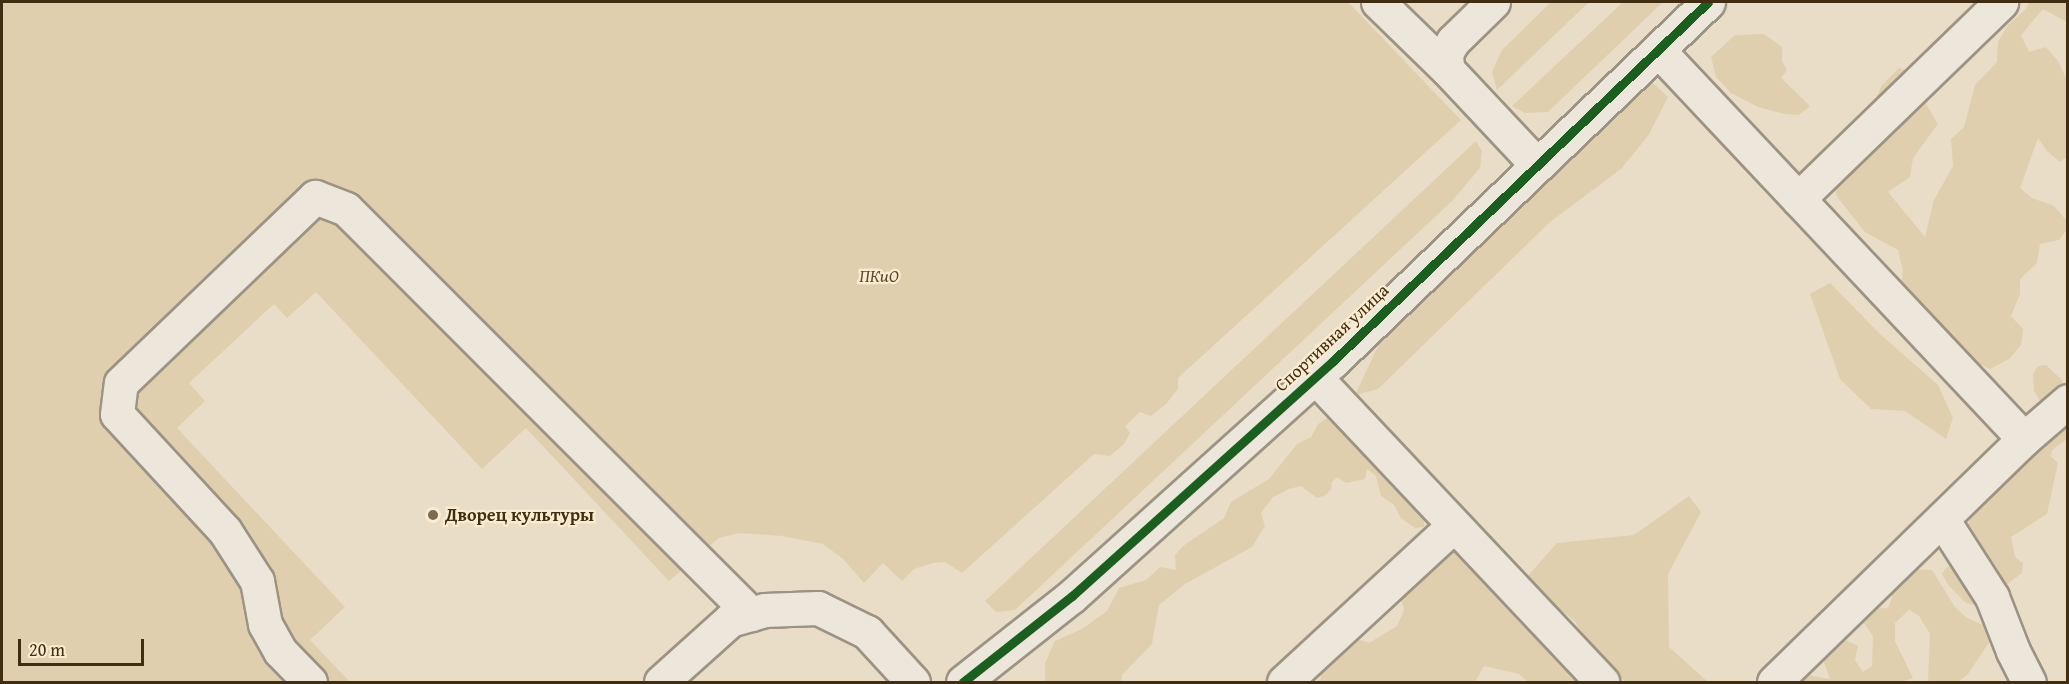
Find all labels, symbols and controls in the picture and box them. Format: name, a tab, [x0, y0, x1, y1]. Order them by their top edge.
park label: ПКиО	[859, 265, 899, 287]
street label: Спортивная улица	[1271, 280, 1393, 396]
place label: Дворец культуры	[445, 504, 594, 526]
marker: Дворец культуры	[426, 508, 440, 522]
scale bar	[21, 627, 147, 665]
text: 20 m	[29, 636, 65, 663]

